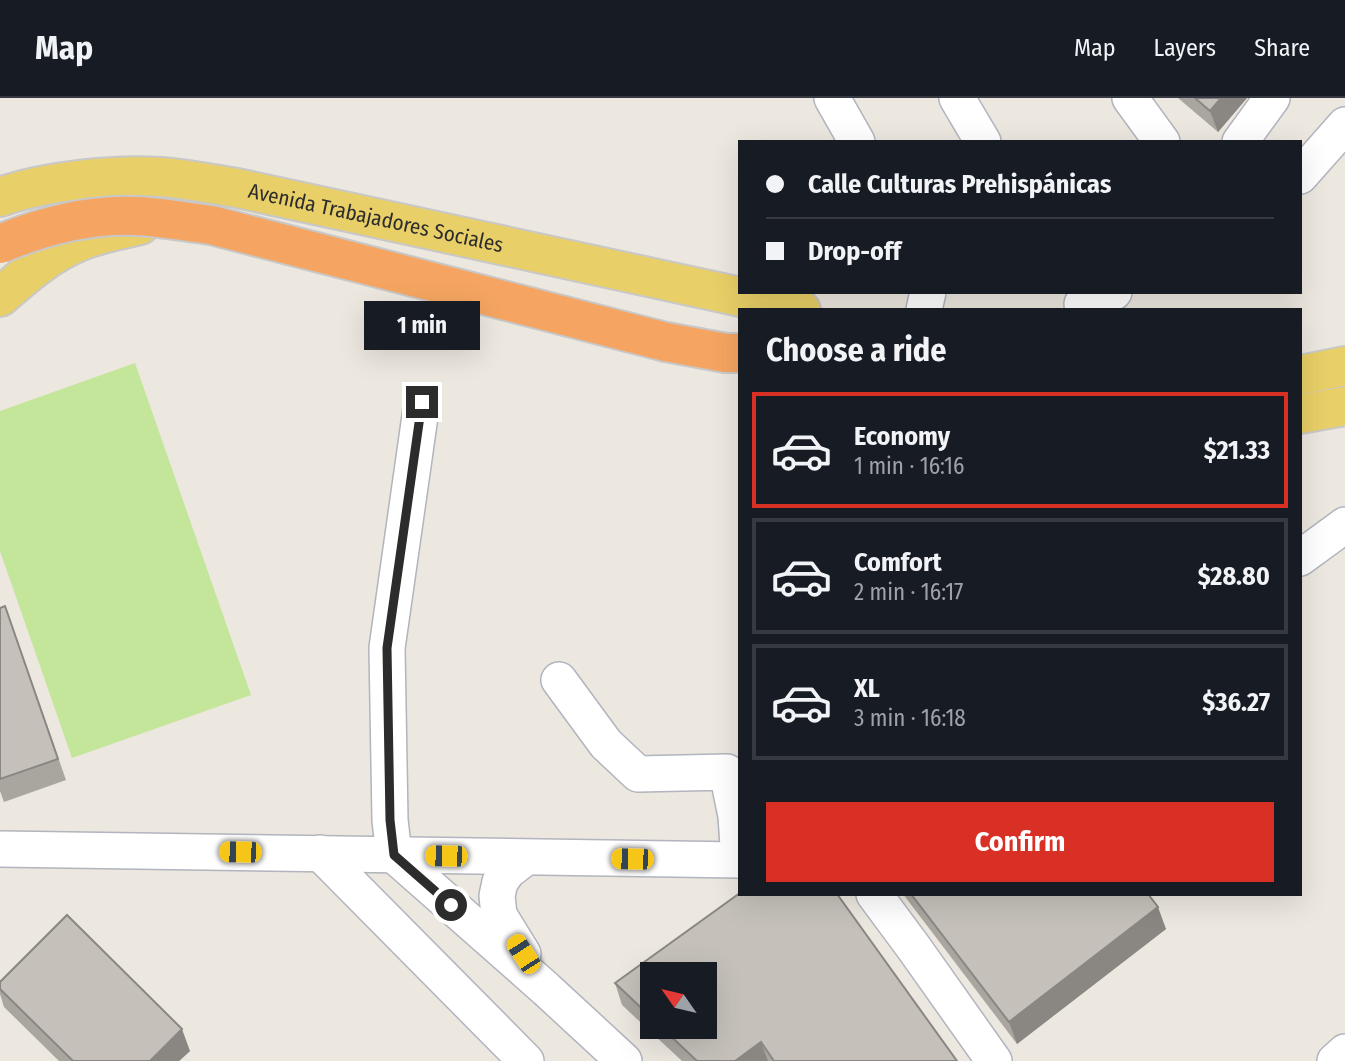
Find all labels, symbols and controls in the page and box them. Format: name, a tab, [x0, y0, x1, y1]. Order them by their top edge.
text: Map	[35, 28, 93, 68]
text: Map	[1074, 34, 1116, 62]
text: Layers	[1154, 34, 1216, 62]
text: Share	[1254, 34, 1310, 62]
text: Calle Culturas Prehispánicas	[808, 169, 1111, 200]
street label: Avenida Trabajadores Sociales	[246, 178, 506, 258]
text: Drop-off	[808, 236, 901, 267]
callout: 1 min	[364, 300, 480, 350]
text: 1 min	[397, 311, 447, 339]
text: Choose a ride	[766, 331, 947, 369]
route end	[406, 386, 438, 418]
icon: car	[770, 419, 833, 482]
text: Economy	[854, 421, 950, 452]
text: $21.33	[1204, 435, 1270, 466]
text: 1 min · 16:16	[854, 452, 964, 480]
icon: car	[770, 545, 833, 608]
text: Comfort	[854, 547, 942, 578]
text: $28.80	[1198, 561, 1270, 592]
text: 2 min · 16:17	[854, 578, 963, 606]
icon: car	[770, 671, 833, 734]
text: XL	[854, 673, 880, 704]
text: $36.27	[1202, 687, 1270, 718]
text: 3 min · 16:18	[854, 704, 966, 732]
button: Confirm	[766, 802, 1274, 882]
car	[219, 841, 262, 863]
car	[425, 845, 468, 867]
car	[611, 848, 654, 870]
route start	[435, 889, 467, 921]
car	[503, 931, 544, 977]
north arrow	[640, 962, 718, 1040]
map controls	[640, 962, 717, 1039]

